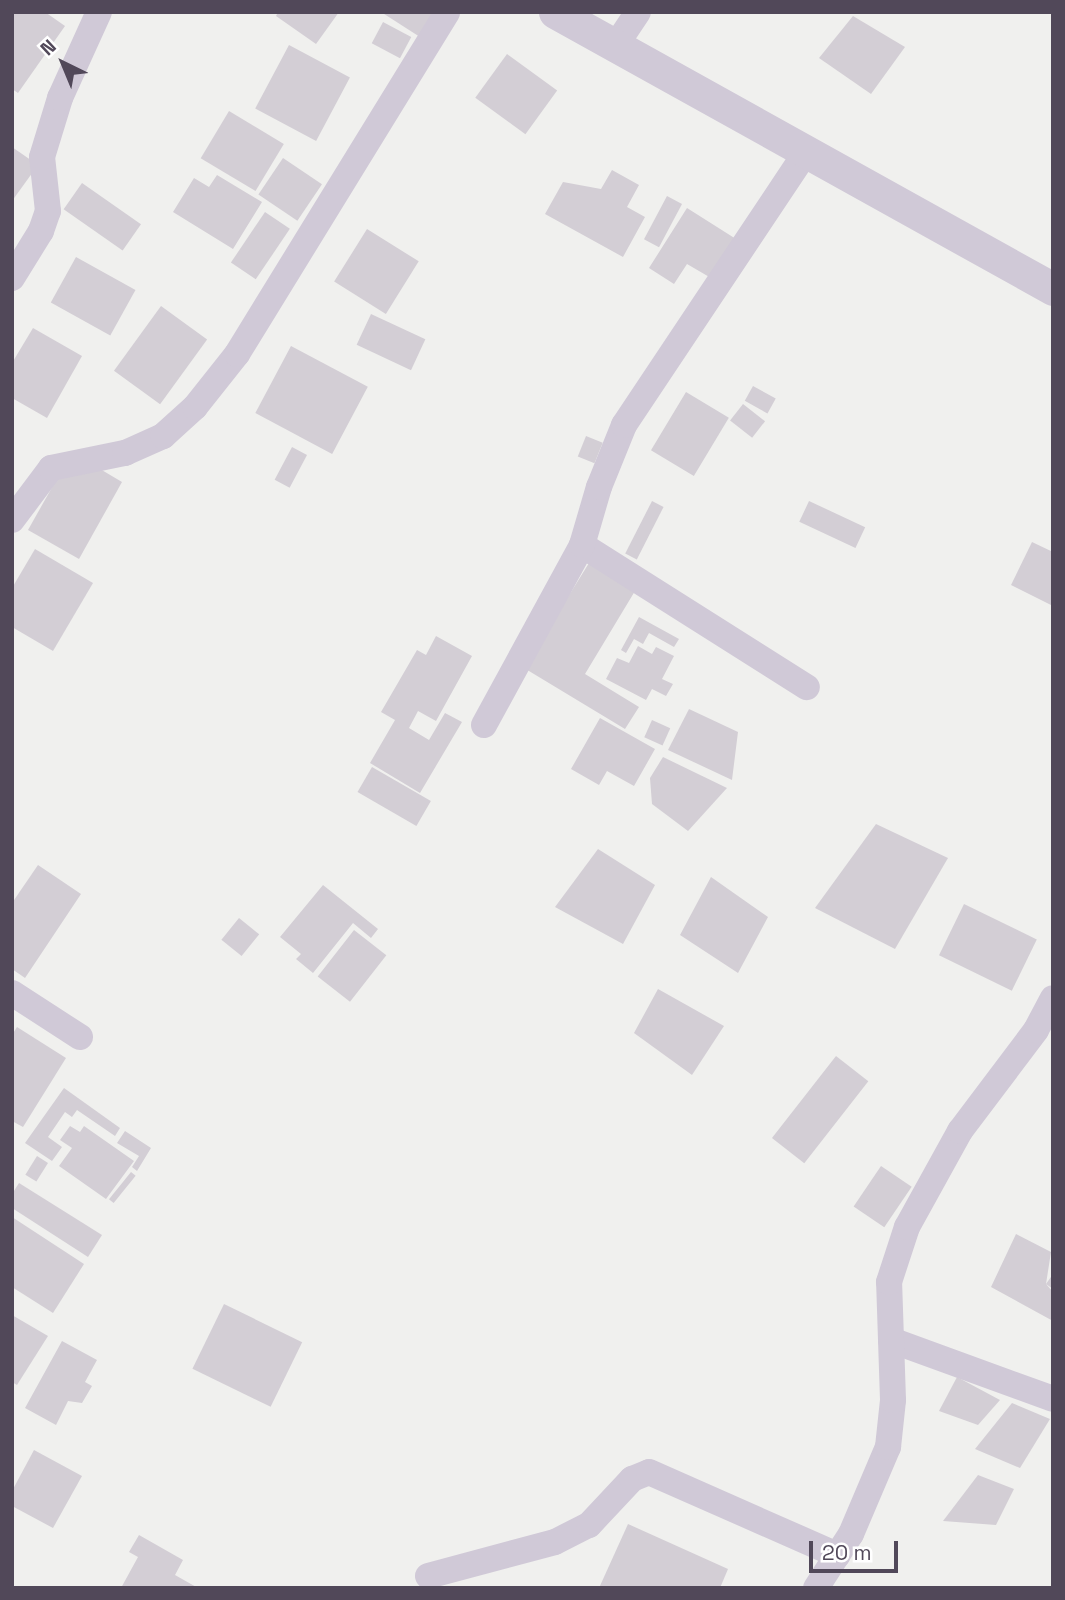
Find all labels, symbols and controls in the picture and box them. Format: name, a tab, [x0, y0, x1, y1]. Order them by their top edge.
north arrow	[28, 28, 98, 98]
text: N	[35, 34, 62, 61]
scale bar	[813, 1526, 902, 1570]
text: 20 m	[822, 1539, 872, 1566]

